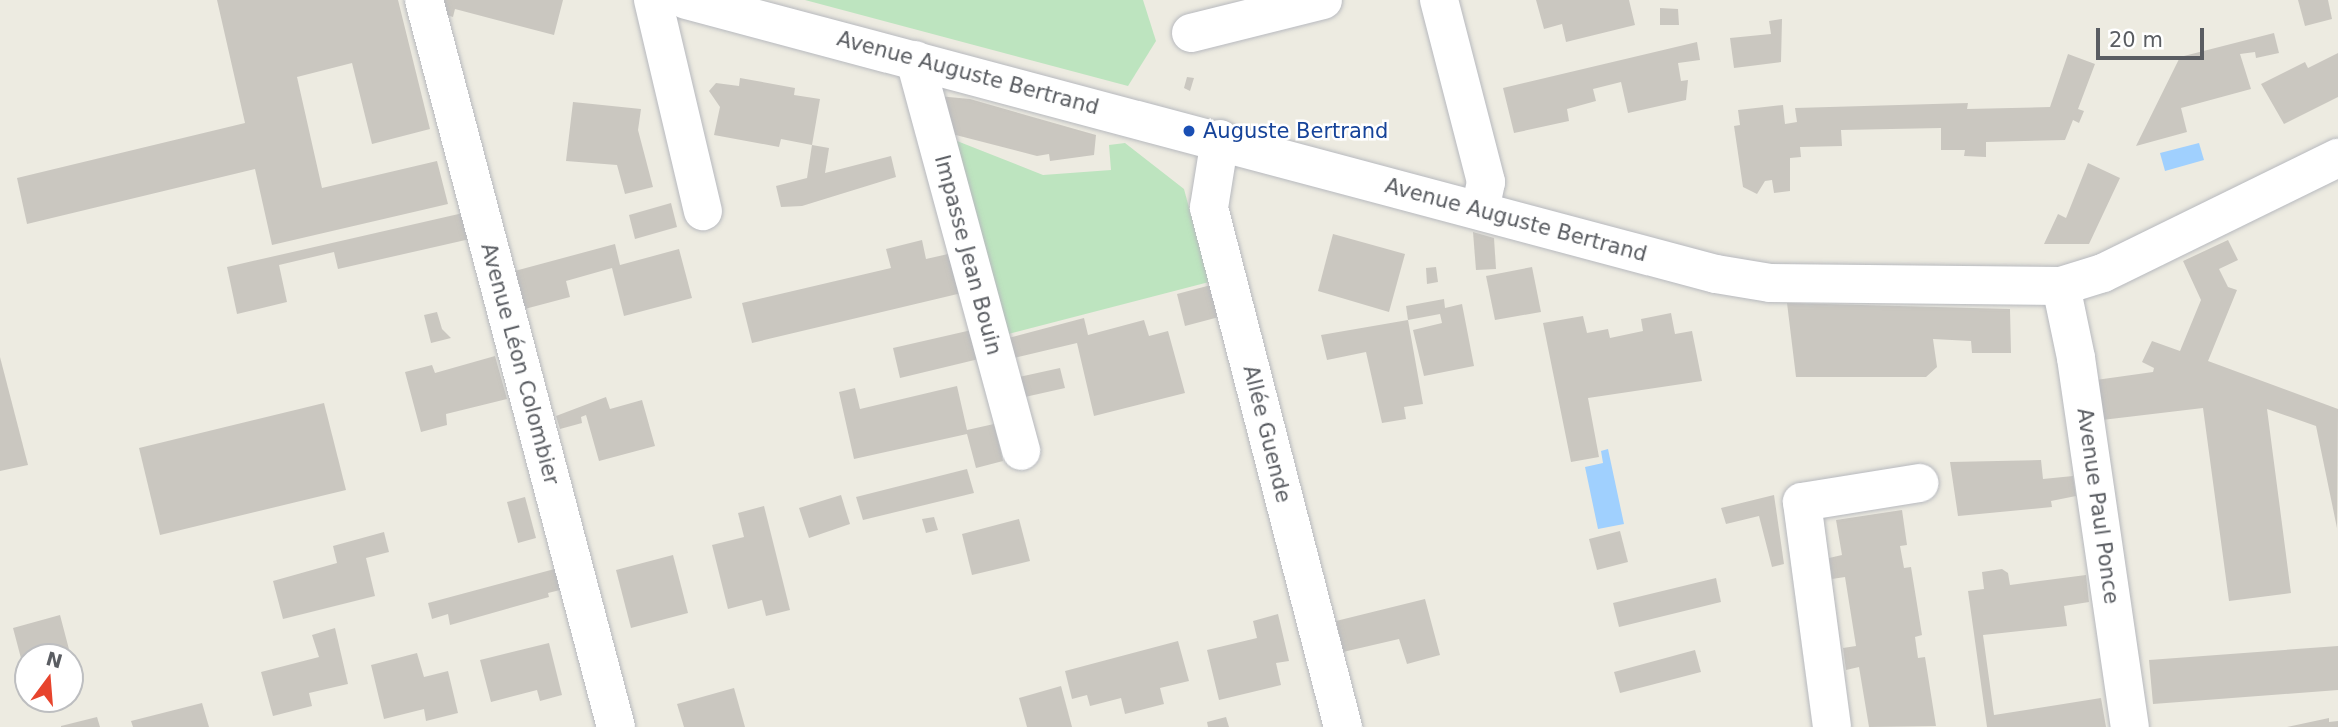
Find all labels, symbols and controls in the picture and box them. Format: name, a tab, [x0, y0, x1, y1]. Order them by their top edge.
scale bar	[2100, 14, 2208, 58]
street label: Avenue Auguste Bertrand	[834, 26, 1102, 120]
text: 20 m	[2109, 28, 2163, 52]
place label: Auguste Bertrand	[1203, 118, 1388, 144]
marker: Auguste Bertrand	[1181, 123, 1197, 139]
street label: Impasse Jean Bouin	[929, 152, 1007, 358]
street label: Avenue Auguste Bertrand	[1382, 173, 1650, 267]
street label: Avenue Léon Colombier	[476, 240, 564, 488]
street label: Allée Guende	[1238, 363, 1296, 505]
street label: Avenue Paul Ponce	[2072, 406, 2124, 606]
north arrow	[14, 643, 84, 713]
text: N	[44, 647, 65, 673]

